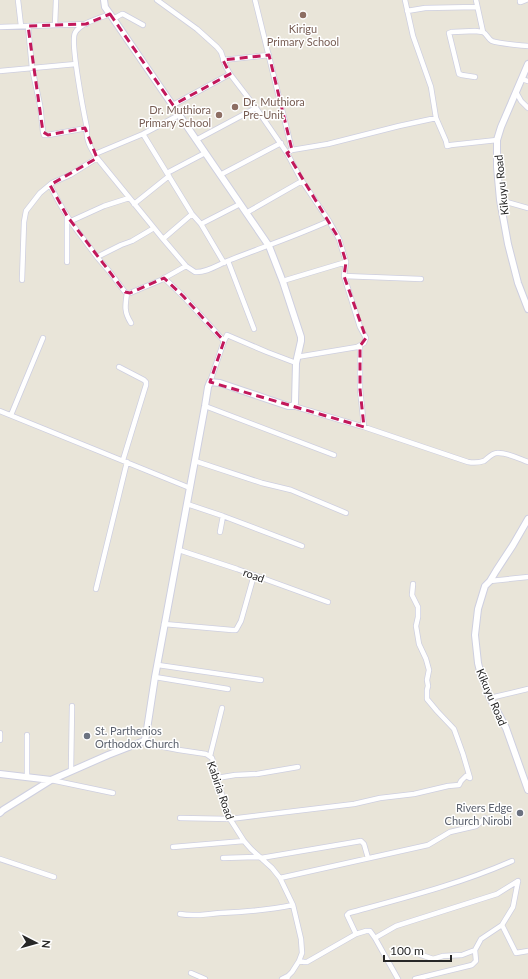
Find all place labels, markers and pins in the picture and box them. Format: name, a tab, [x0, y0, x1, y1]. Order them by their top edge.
marker: Kirigu Primary School	[298, 10, 308, 20]
place label: Kirigu Primary School	[267, 22, 339, 48]
place label: Dr. Muthiora Pre-Unit	[243, 95, 305, 121]
marker: Dr. Muthiora Pre-Unit	[230, 102, 240, 112]
place label: Dr. Muthiora Primary School	[139, 103, 211, 129]
marker: Dr. Muthiora Primary School	[214, 110, 224, 120]
place label: St. Parthenios Orthodox Church	[95, 724, 179, 750]
marker: St. Parthenios Orthodox Church	[82, 731, 92, 741]
place label: Rivers Edge Church Nirobi	[445, 801, 512, 827]
marker: Rivers Edge Church Nirobi	[515, 808, 525, 818]

